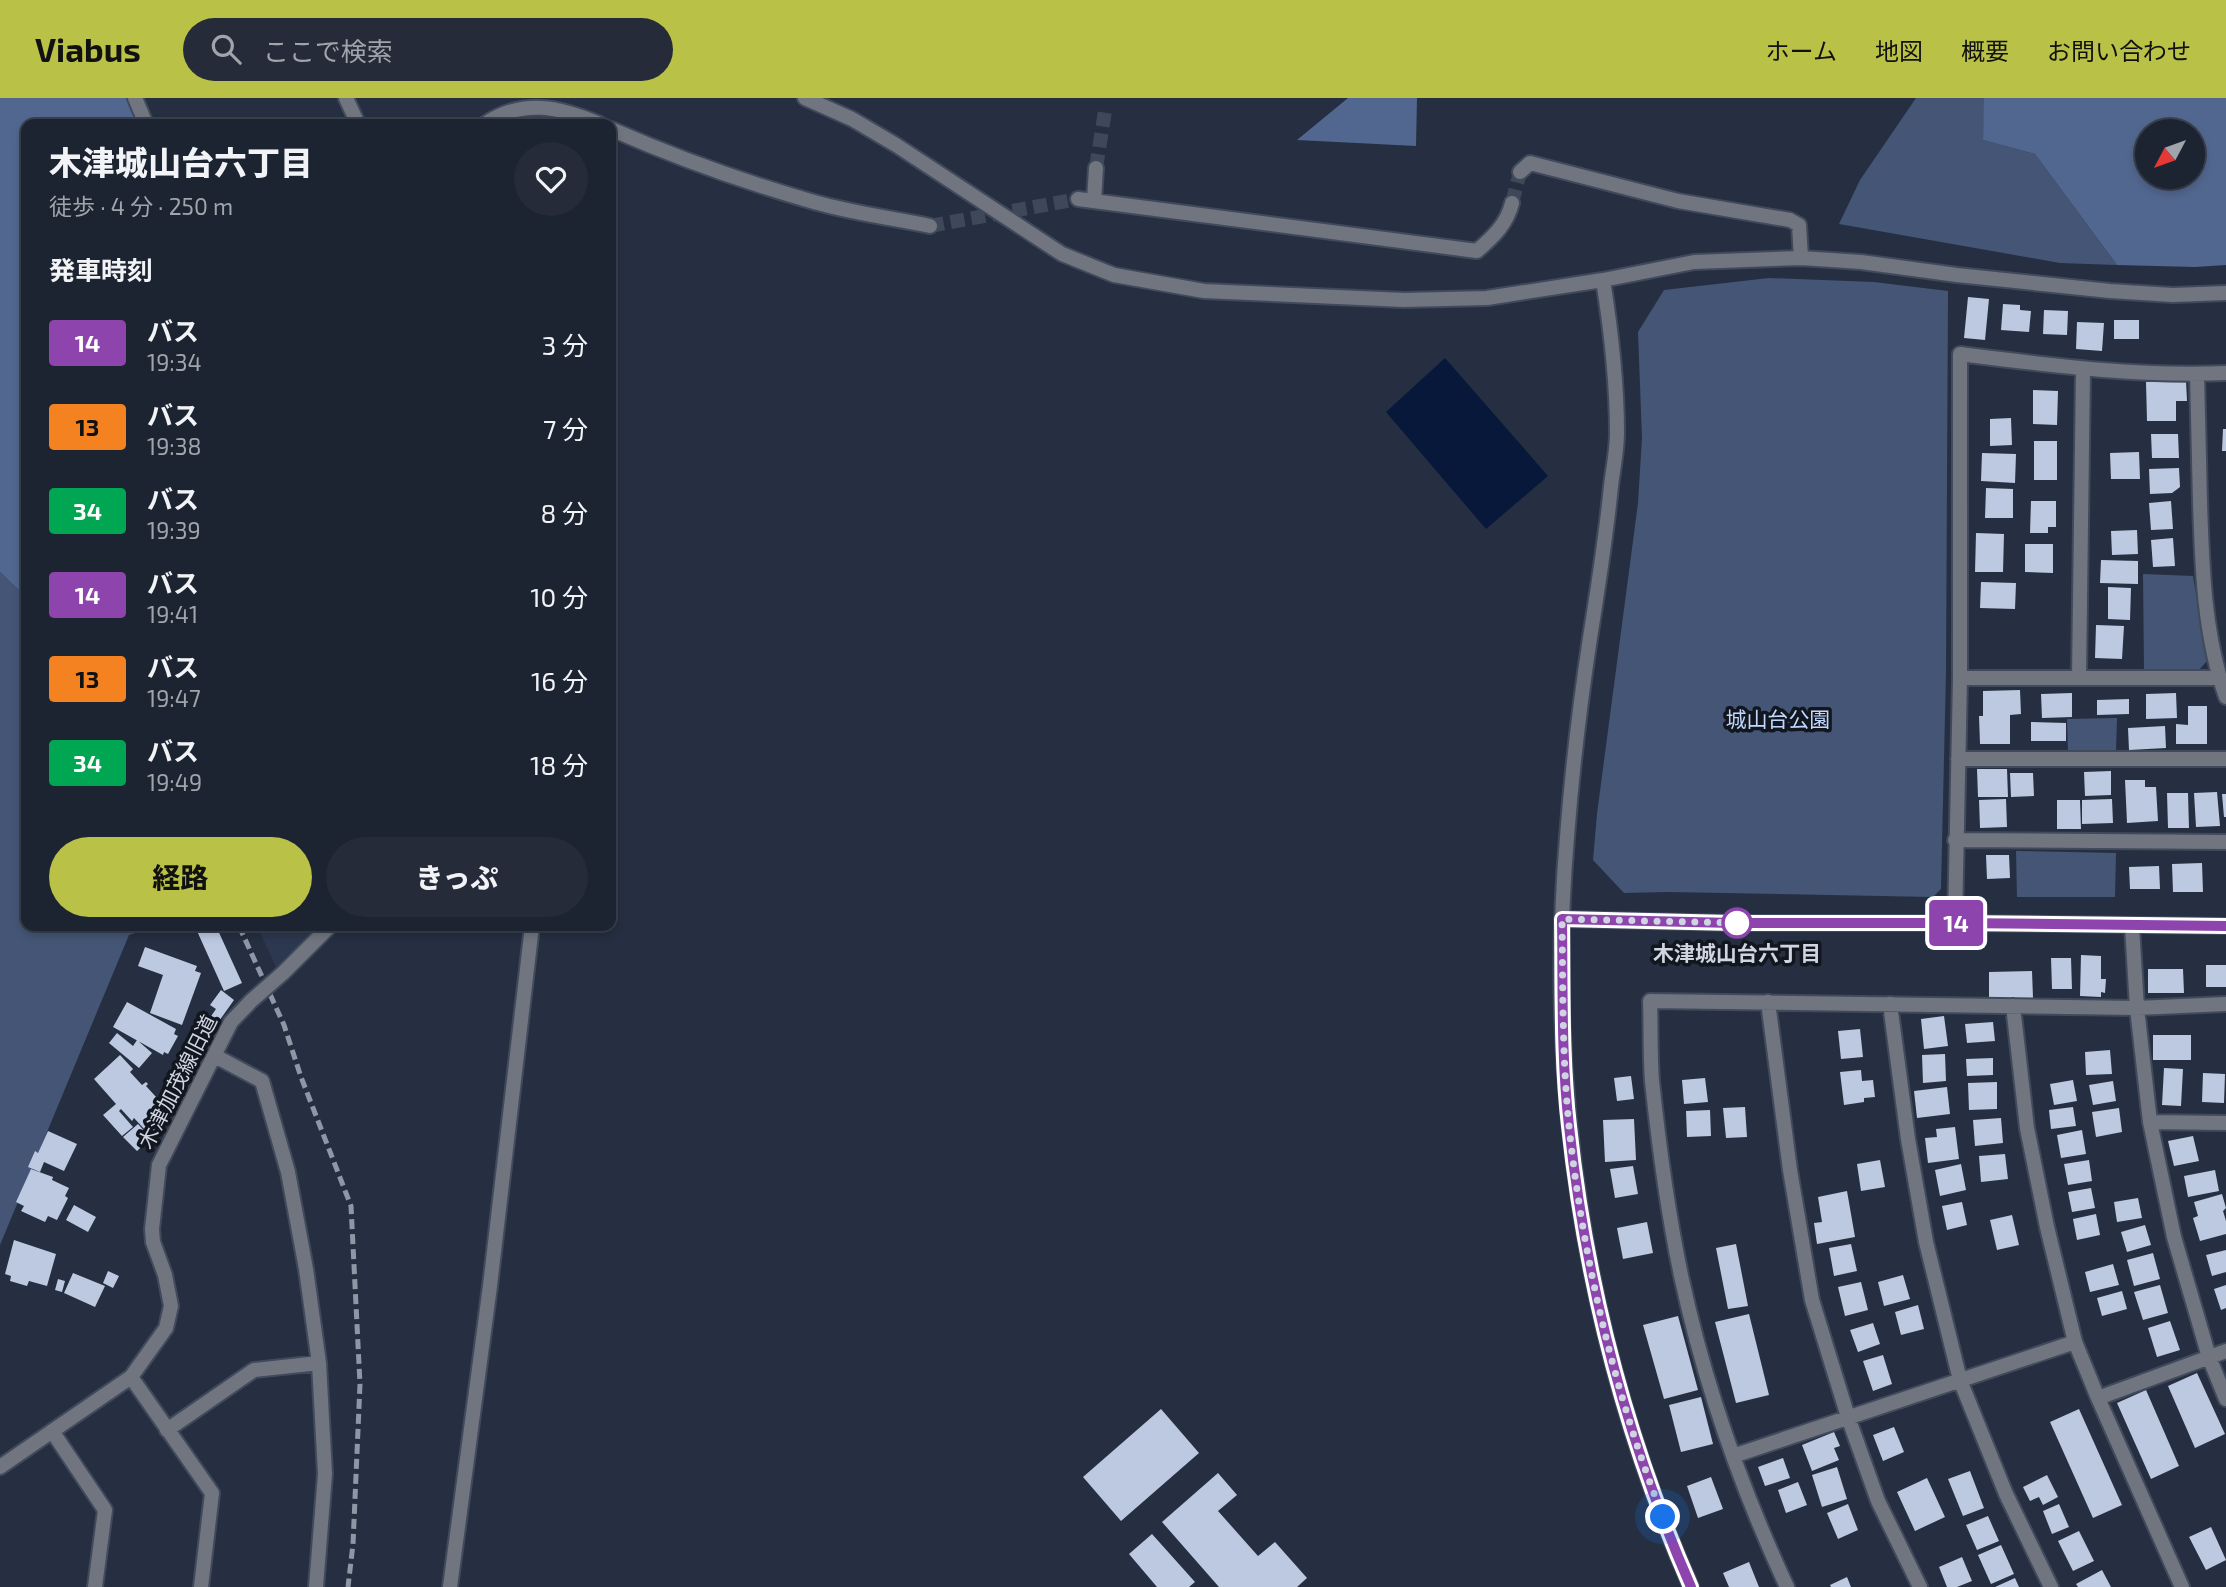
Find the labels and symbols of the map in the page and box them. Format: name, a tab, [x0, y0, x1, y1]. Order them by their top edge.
north arrow	[2135, 119, 2205, 189]
park label: 城山台公園	[1726, 706, 1831, 731]
line badge: 14	[1924, 900, 1988, 946]
marker: 木津城山台六丁目	[1722, 908, 1752, 938]
place label: 木津城山台六丁目	[1653, 940, 1821, 965]
street label: 木津加茂線旧道	[132, 1010, 221, 1152]
your location	[1645, 1499, 1680, 1534]

